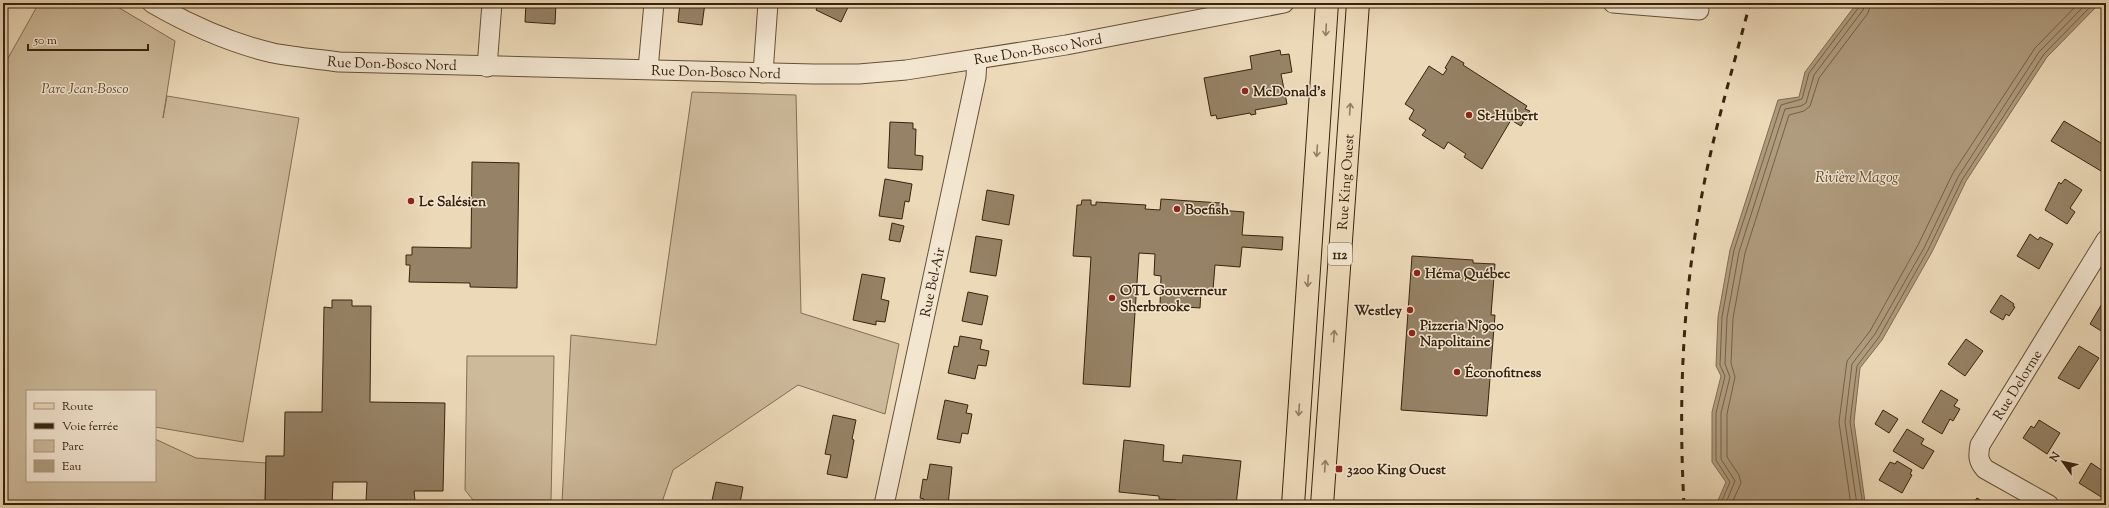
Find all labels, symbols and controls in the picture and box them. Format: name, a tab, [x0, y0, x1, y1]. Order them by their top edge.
one-way arrow	[1322, 23, 1329, 36]
scale bar	[28, 26, 148, 52]
street label: Rue Don-Bosco Nord	[973, 30, 1104, 71]
text: 50 m	[33, 32, 57, 50]
street label: Rue Don-Bosco Nord	[326, 53, 457, 77]
street label: Rue Don-Bosco Nord	[651, 62, 781, 85]
park label: Parc Jean-Bosco	[42, 80, 128, 100]
place label: McDonald's	[1253, 83, 1326, 103]
marker: McDonald's	[1240, 86, 1250, 96]
one-way arrow	[1347, 103, 1354, 116]
place label: St-Hubert	[1477, 107, 1538, 127]
marker: St-Hubert	[1464, 110, 1474, 120]
street label: Rue King Ouest	[1334, 133, 1361, 231]
one-way arrow	[1314, 144, 1321, 157]
water label: Rivière Magog	[1815, 168, 1899, 189]
place label: Le Salésien	[419, 193, 487, 213]
marker: Le Salésien	[406, 196, 416, 206]
place label: Boefish	[1185, 201, 1230, 221]
marker: Boefish	[1172, 204, 1182, 214]
road number: 112	[1328, 243, 1352, 265]
street label: Rue Bel-Air	[917, 245, 951, 319]
place label: Héma Québec	[1425, 265, 1511, 285]
marker: Héma Québec	[1412, 268, 1422, 278]
one-way arrow	[1305, 274, 1312, 287]
place label: OTL Gouverneur Sherbrooke	[1120, 282, 1228, 318]
marker: OTL Gouverneur Sherbrooke	[1107, 293, 1117, 303]
place label: Westley	[1354, 302, 1402, 322]
marker: Westley	[1405, 305, 1415, 315]
place label: Pizzeria N°900 Napolitaine	[1420, 317, 1504, 353]
marker: Pizzeria N°900 Napolitaine	[1407, 328, 1417, 338]
one-way arrow	[1330, 330, 1337, 343]
street label: Rue Delorme	[1989, 347, 2048, 425]
place label: Éconofitness	[1465, 363, 1542, 384]
marker: Éconofitness	[1452, 367, 1462, 377]
legend	[26, 390, 156, 482]
text: Route	[62, 398, 94, 416]
one-way arrow	[1296, 403, 1303, 416]
text: Voie ferrée	[62, 418, 119, 436]
text: Parc	[62, 438, 84, 456]
north arrow	[2043, 442, 2083, 482]
text: N	[2046, 449, 2065, 466]
text: Eau	[62, 458, 82, 476]
one-way arrow	[1321, 460, 1328, 473]
place label: 3200 King Ouest	[1347, 461, 1446, 481]
marker: 3200 King Ouest	[1334, 464, 1344, 474]

